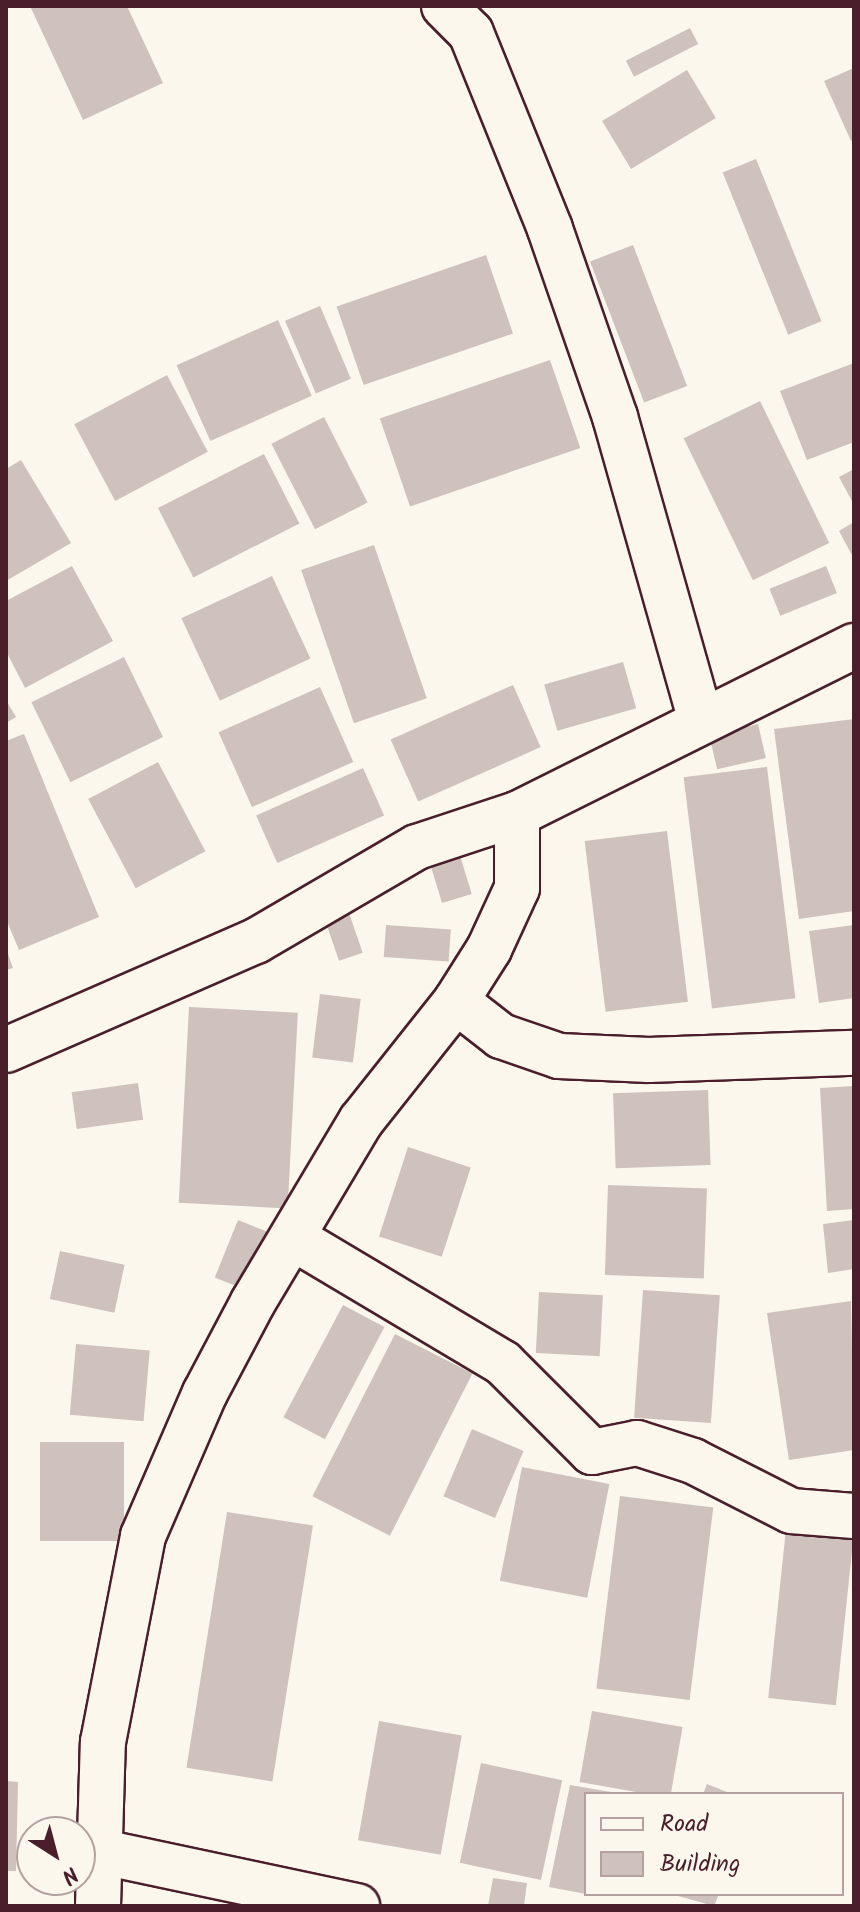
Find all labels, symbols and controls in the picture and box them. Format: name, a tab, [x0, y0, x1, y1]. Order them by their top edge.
legend	[584, 1792, 844, 1896]
text: Road	[660, 1805, 708, 1844]
north arrow	[16, 1816, 96, 1896]
text: Building	[660, 1845, 740, 1884]
text: N	[53, 1856, 85, 1892]

